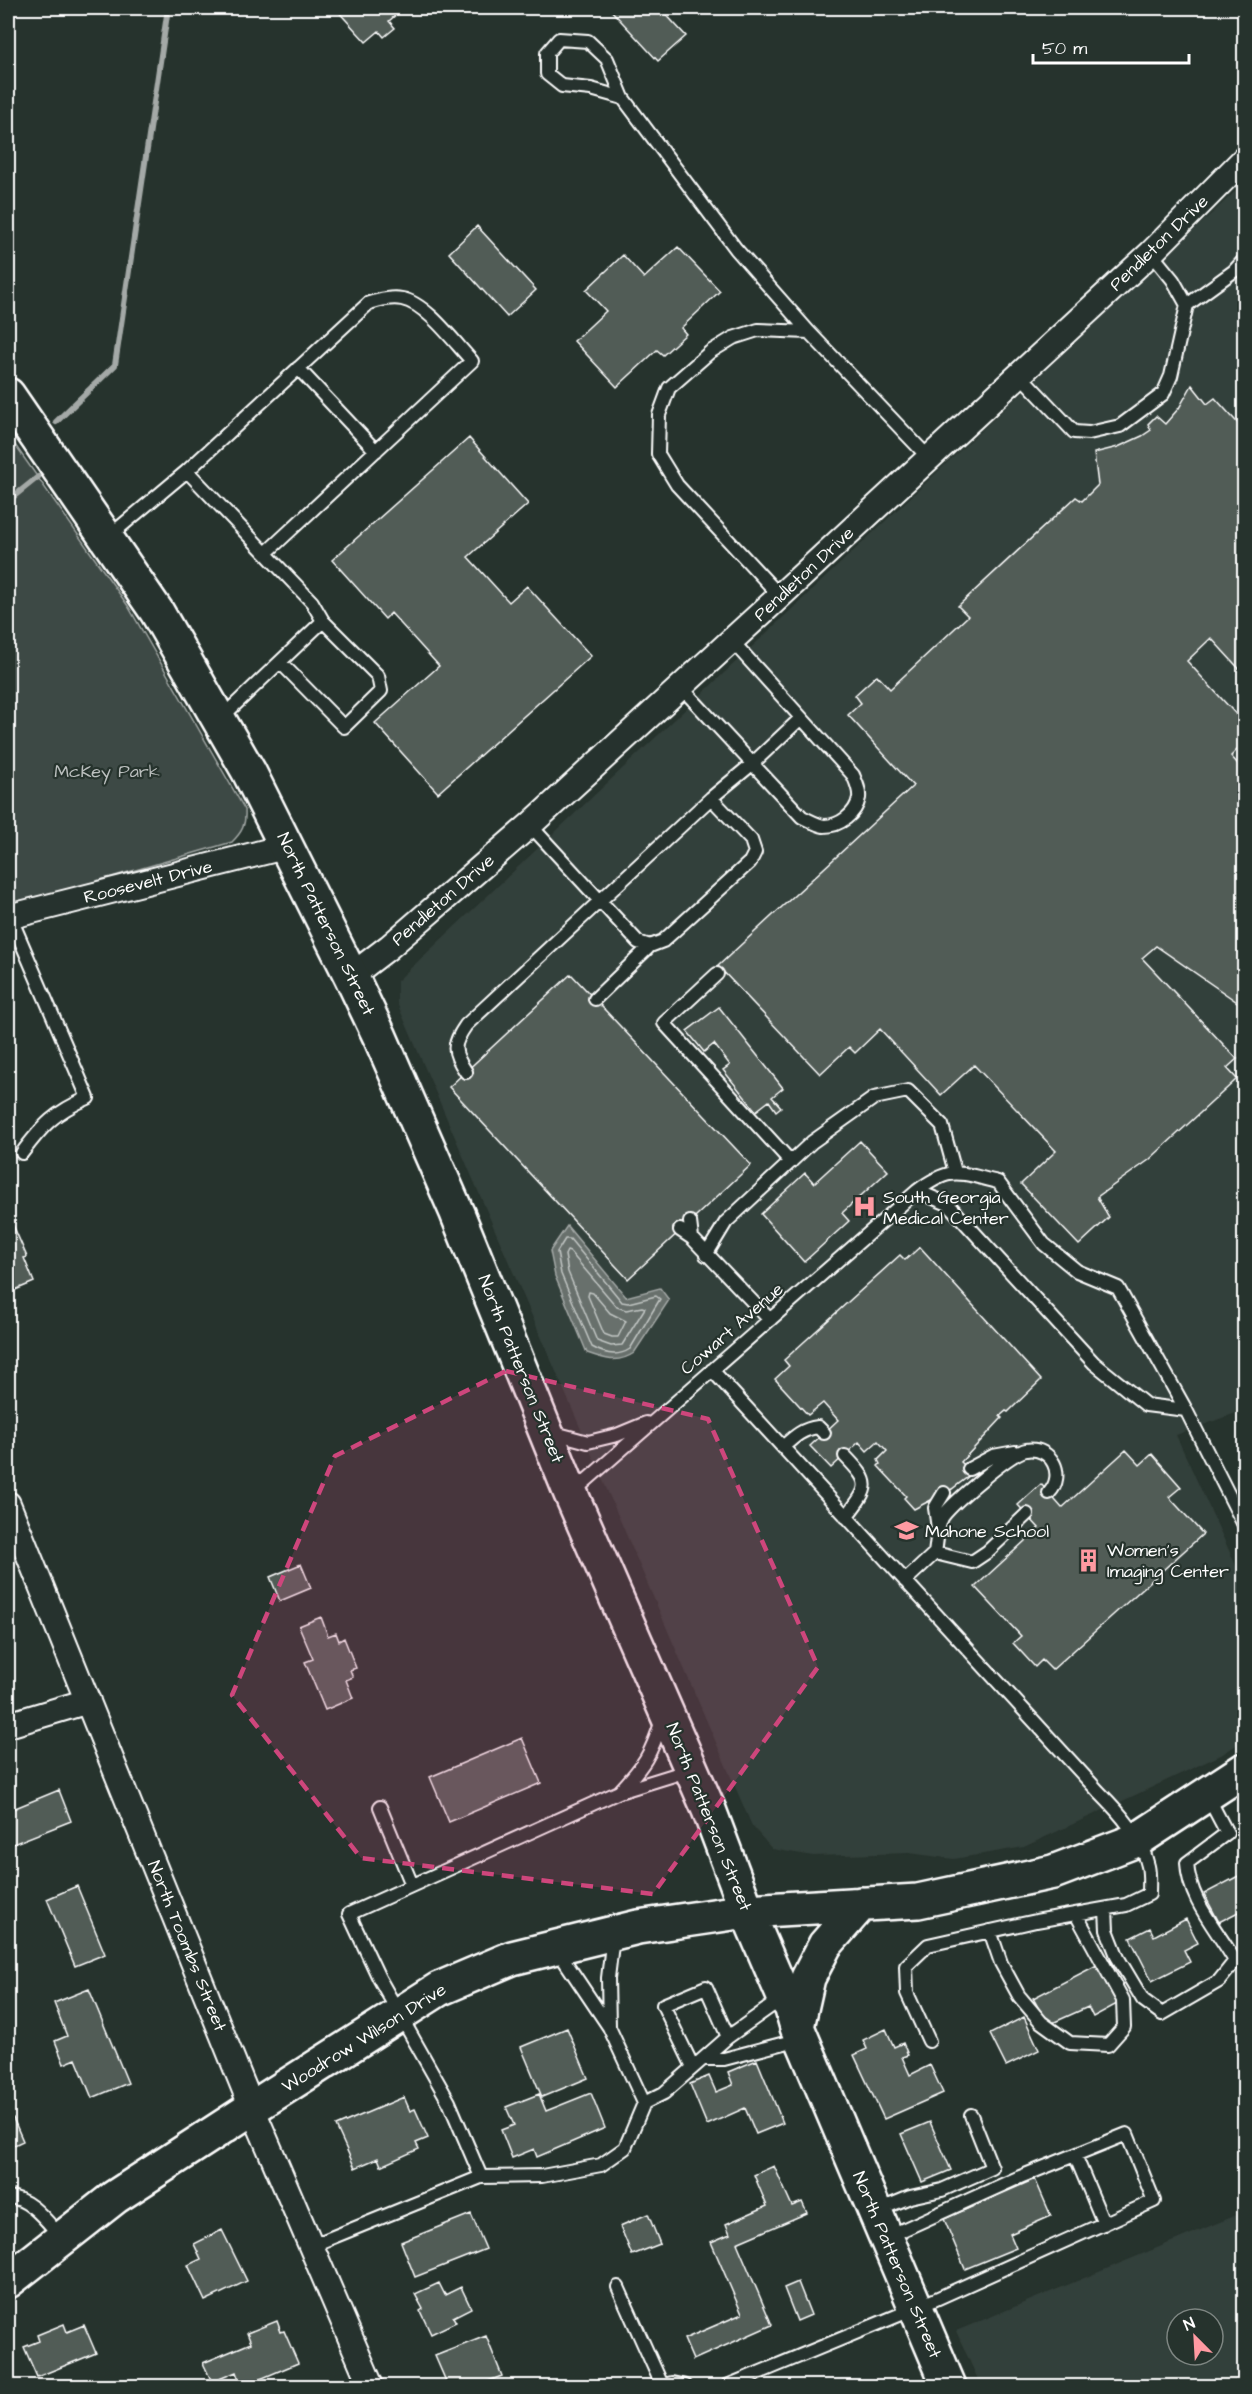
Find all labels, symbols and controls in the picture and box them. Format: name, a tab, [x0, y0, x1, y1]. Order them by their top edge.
scale bar	[1033, 27, 1189, 65]
text: 50 m	[1042, 36, 1087, 61]
street label: Pendleton Drive	[1104, 189, 1214, 297]
street label: Pendleton Drive	[748, 521, 860, 627]
park label: McKey Park	[54, 759, 160, 785]
street label: North Patterson Street	[271, 828, 381, 1020]
street label: Pendleton Drive	[386, 848, 500, 952]
street label: Roosevelt Drive	[81, 854, 215, 910]
place label: South Georgia Medical Center	[883, 1185, 1009, 1231]
hospital icon: South Georgia Medical Center	[852, 1194, 878, 1220]
street label: North Patterson Street	[472, 1271, 570, 1467]
street label: Cowart Avenue	[675, 1277, 789, 1381]
school or university icon: Mahone School	[894, 1518, 920, 1544]
place label: Mahone School	[925, 1519, 1049, 1544]
place label: Women's Imaging Center	[1107, 1538, 1229, 1585]
building icon: Women's Imaging Center	[1076, 1547, 1102, 1573]
street label: North Patterson Street	[660, 1719, 758, 1915]
street label: North Toombs Street	[141, 1857, 233, 2036]
street label: Woodrow Wilson Drive	[277, 1977, 451, 2099]
street label: North Patterson Street	[846, 2168, 948, 2363]
north arrow	[1165, 2307, 1225, 2367]
text: N	[1180, 2312, 1198, 2336]

